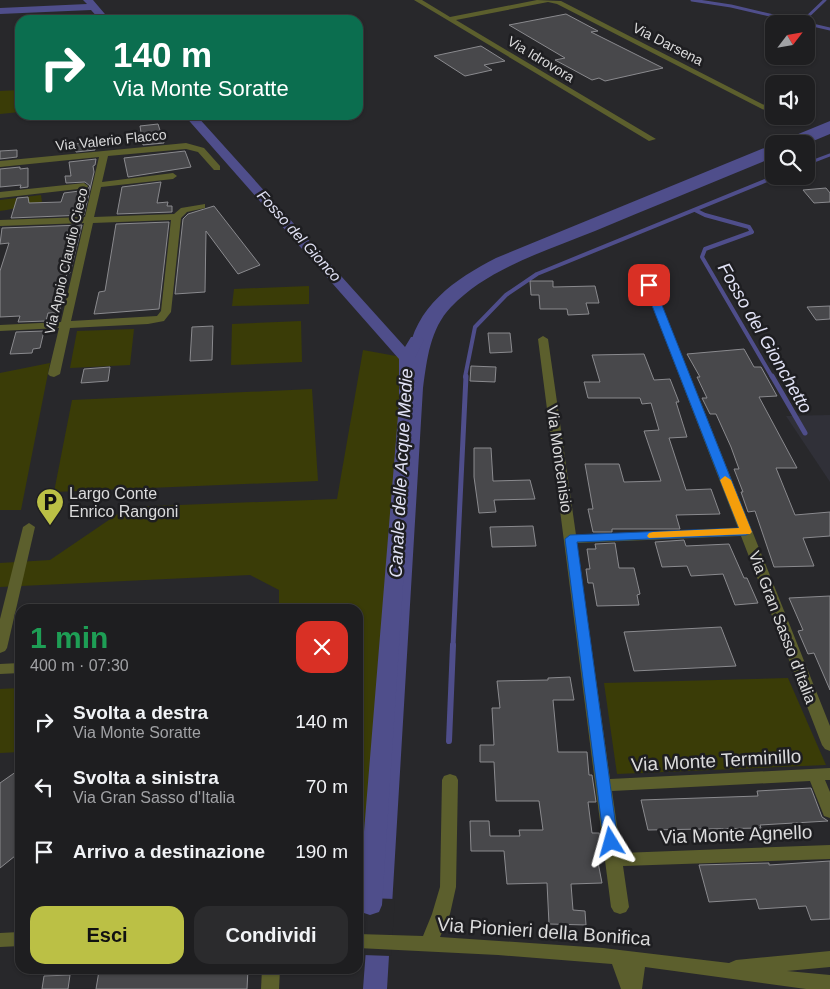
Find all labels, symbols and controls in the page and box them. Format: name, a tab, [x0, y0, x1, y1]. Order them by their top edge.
north arrow	[765, 15, 815, 65]
map controls	[765, 15, 815, 185]
street label: Via Darsena	[630, 19, 706, 69]
street label: Via Idrovora	[505, 33, 578, 85]
icon: right	[30, 35, 95, 100]
text: 140 m	[113, 35, 212, 74]
button: sound	[765, 75, 815, 125]
text: Via Monte Soratte	[113, 76, 289, 101]
street label: Via Valerio Flacco	[55, 126, 168, 154]
button: search	[765, 135, 815, 185]
street label: Via Appio Claudio Cieco	[41, 186, 91, 336]
water label: Fosso del Gionco	[254, 187, 345, 285]
water label: Fosso del Gionchetto	[714, 259, 816, 417]
pin	[628, 264, 670, 306]
icon: arrive	[635, 271, 663, 299]
water label: Canale delle Acque Medie	[386, 368, 416, 578]
street label: Via Moncenisio	[544, 404, 575, 514]
place label: Largo Conte Enrico Rangoni	[69, 485, 178, 520]
parking icon: Largo Conte Enrico Rangoni	[35, 487, 65, 526]
street label: Via Gran Sasso d'Italia	[746, 549, 820, 706]
text: 1 min	[30, 621, 108, 654]
button: close	[296, 621, 348, 673]
text: 400 m · 07:30	[30, 657, 129, 674]
text: Svolta a destra	[73, 702, 208, 723]
icon: right	[30, 708, 58, 736]
text: 140 m	[295, 711, 348, 732]
text: Via Monte Soratte	[73, 724, 201, 741]
street label: Via Monte Terminillo	[630, 746, 802, 775]
text: Svolta a sinistra	[73, 767, 219, 788]
icon: left	[30, 773, 58, 801]
text: 70 m	[306, 776, 348, 797]
text: Via Gran Sasso d'Italia	[73, 789, 235, 806]
position arrow	[584, 815, 636, 867]
street label: Via Monte Agnello	[659, 821, 813, 848]
icon: arrive	[30, 838, 58, 866]
text: Arrivo a destinazione	[73, 841, 265, 862]
text: 190 m	[295, 841, 348, 862]
button: Esci	[30, 906, 184, 964]
button: Condividi	[194, 906, 348, 964]
street label: Via Pionieri della Bonifica	[436, 914, 652, 949]

